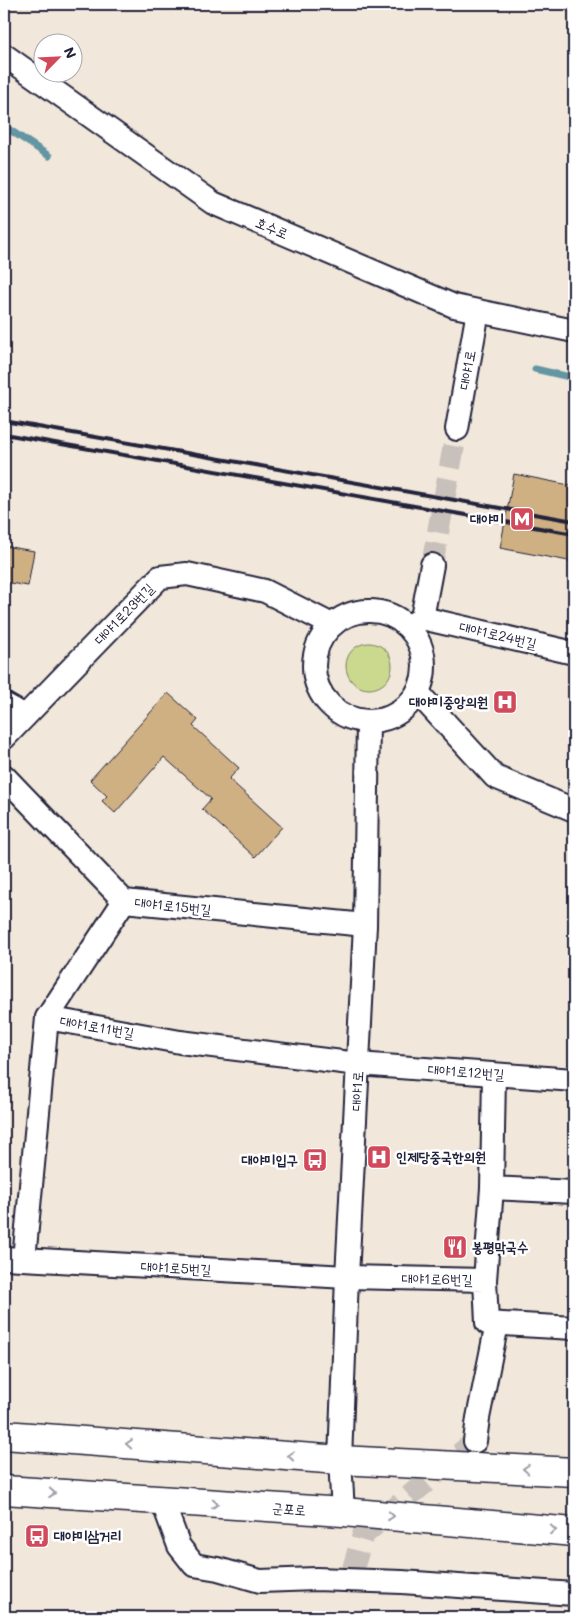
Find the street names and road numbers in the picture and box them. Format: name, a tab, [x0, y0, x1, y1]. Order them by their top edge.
street label: 호수로	[253, 212, 291, 243]
street label: 대야1로	[454, 349, 479, 391]
street label: 대야1로23번길	[90, 578, 158, 649]
street label: 대야1로24번길	[458, 616, 539, 653]
street label: 대야1로15번길	[134, 892, 213, 919]
street label: 대야1로11번길	[58, 1011, 136, 1043]
street label: 대야1로12번길	[427, 1059, 506, 1084]
street label: 대야1로	[346, 1070, 367, 1111]
street label: 대야1로5번길	[140, 1256, 213, 1279]
street label: 대야1로6번길	[401, 1268, 473, 1289]
street label: 군포로	[272, 1498, 307, 1519]

